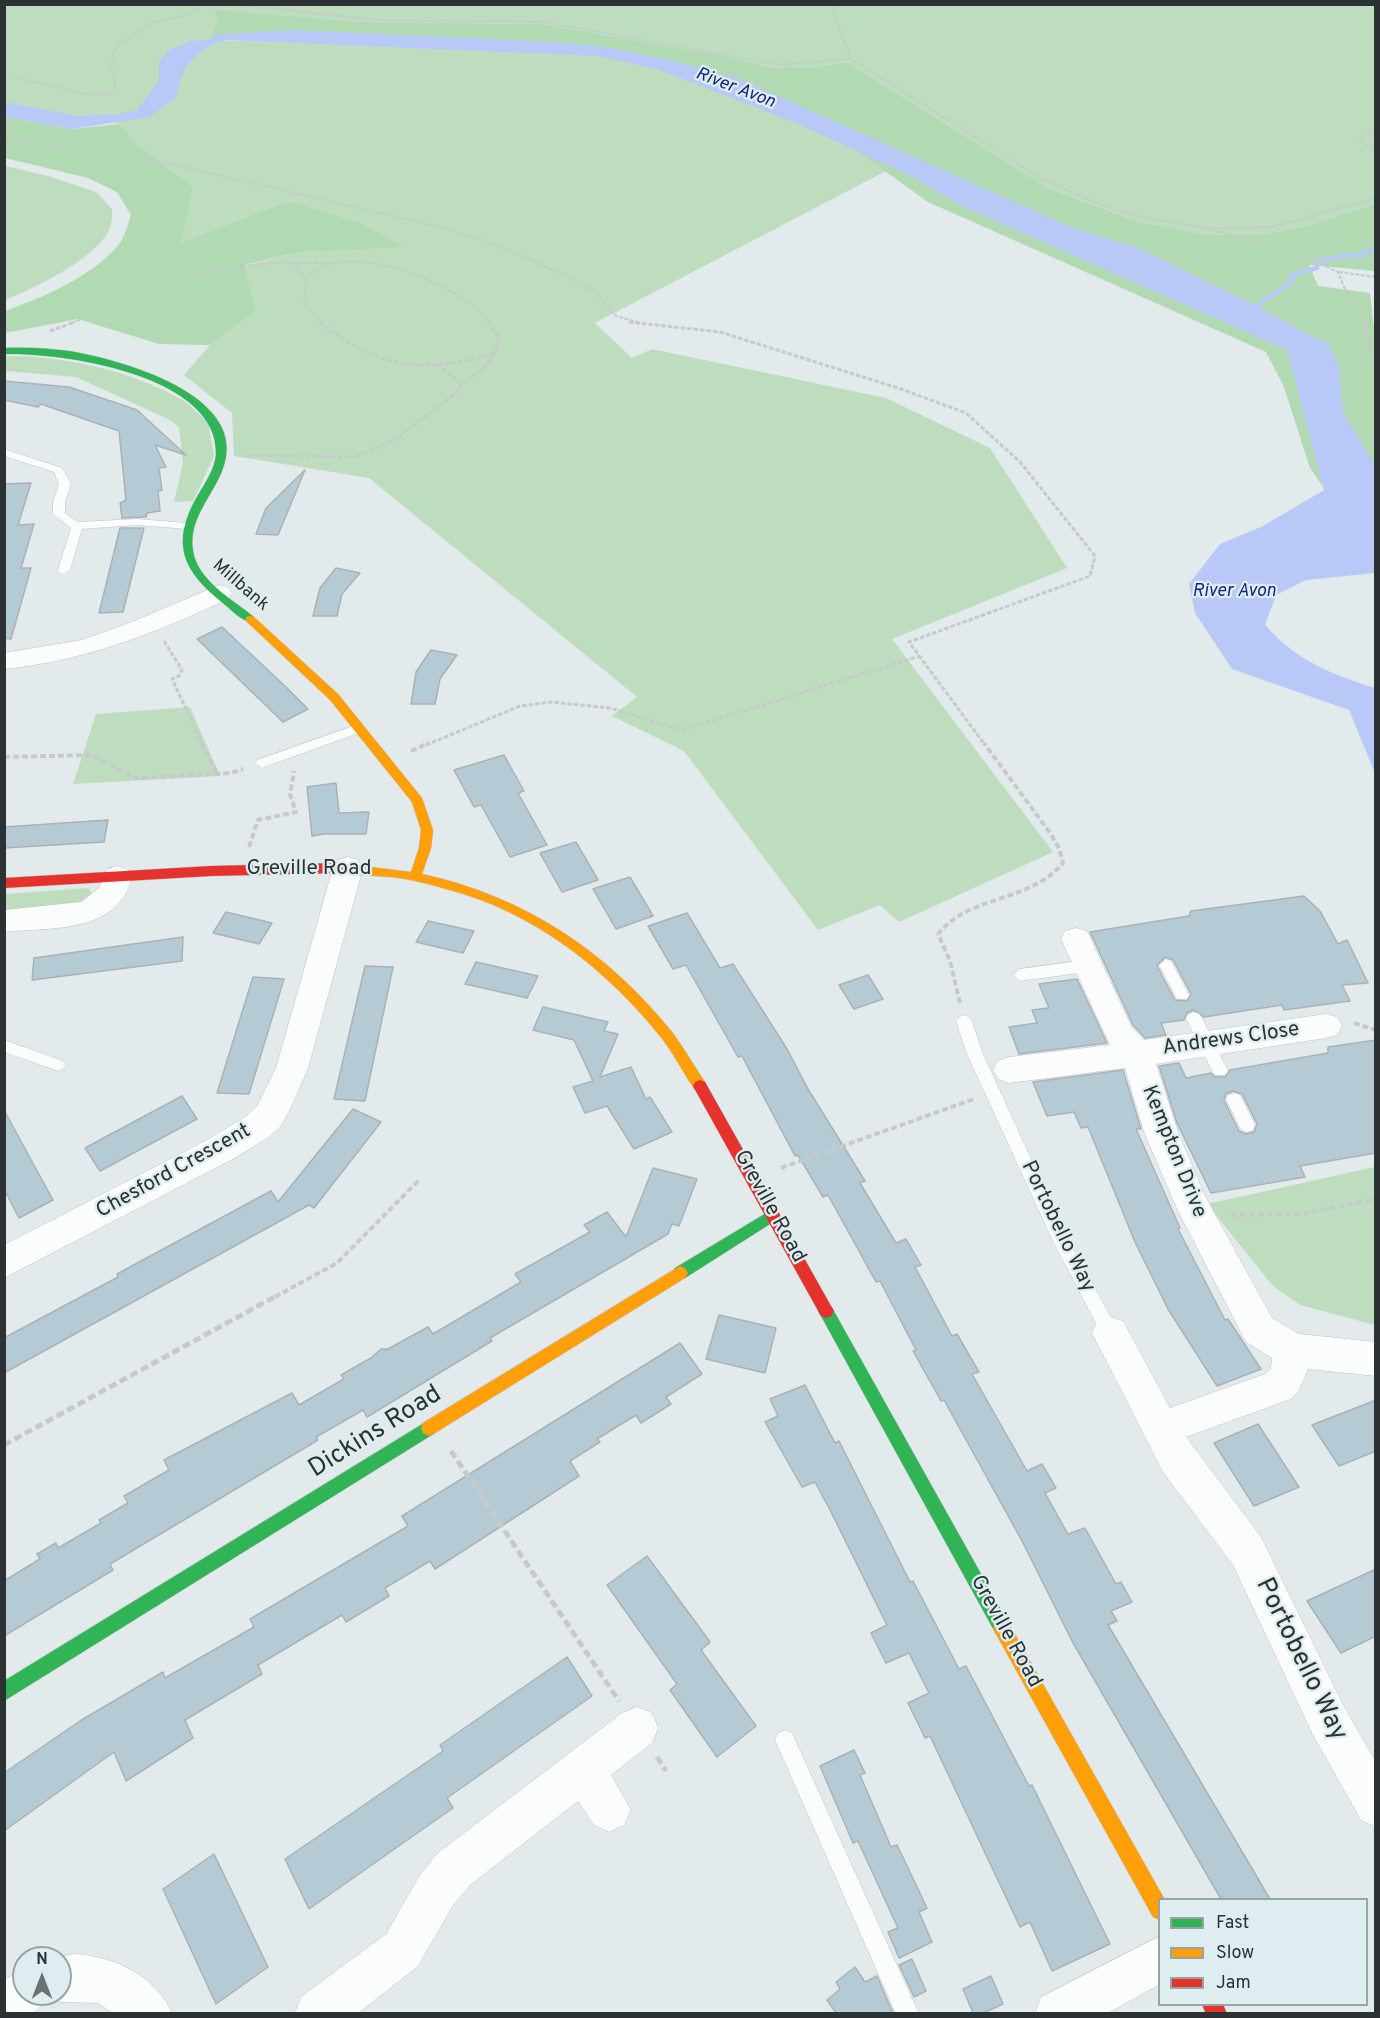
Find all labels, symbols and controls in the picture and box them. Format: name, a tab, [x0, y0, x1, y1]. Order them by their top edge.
water label: River Avon	[692, 64, 778, 114]
street label: Millbank	[207, 555, 273, 617]
water label: River Avon	[1192, 581, 1276, 603]
street label: Greville Road	[247, 857, 371, 883]
street label: Andrews Close	[1161, 1018, 1301, 1062]
street label: Kempton Drive	[1135, 1082, 1211, 1222]
street label: Chesford Crescent	[92, 1119, 256, 1225]
street label: Greville Road	[728, 1146, 810, 1268]
street label: Portobello Way	[1014, 1157, 1100, 1297]
street label: Dickins Road	[304, 1380, 448, 1486]
street label: Greville Road	[964, 1571, 1046, 1693]
street label: Portobello Way	[1247, 1574, 1353, 1746]
legend	[1158, 1898, 1368, 2006]
text: Fast	[1216, 1912, 1249, 1935]
text: Slow	[1216, 1942, 1254, 1965]
north arrow	[12, 1946, 72, 2006]
text: N	[36, 1950, 48, 1970]
text: Jam	[1216, 1972, 1251, 1995]

